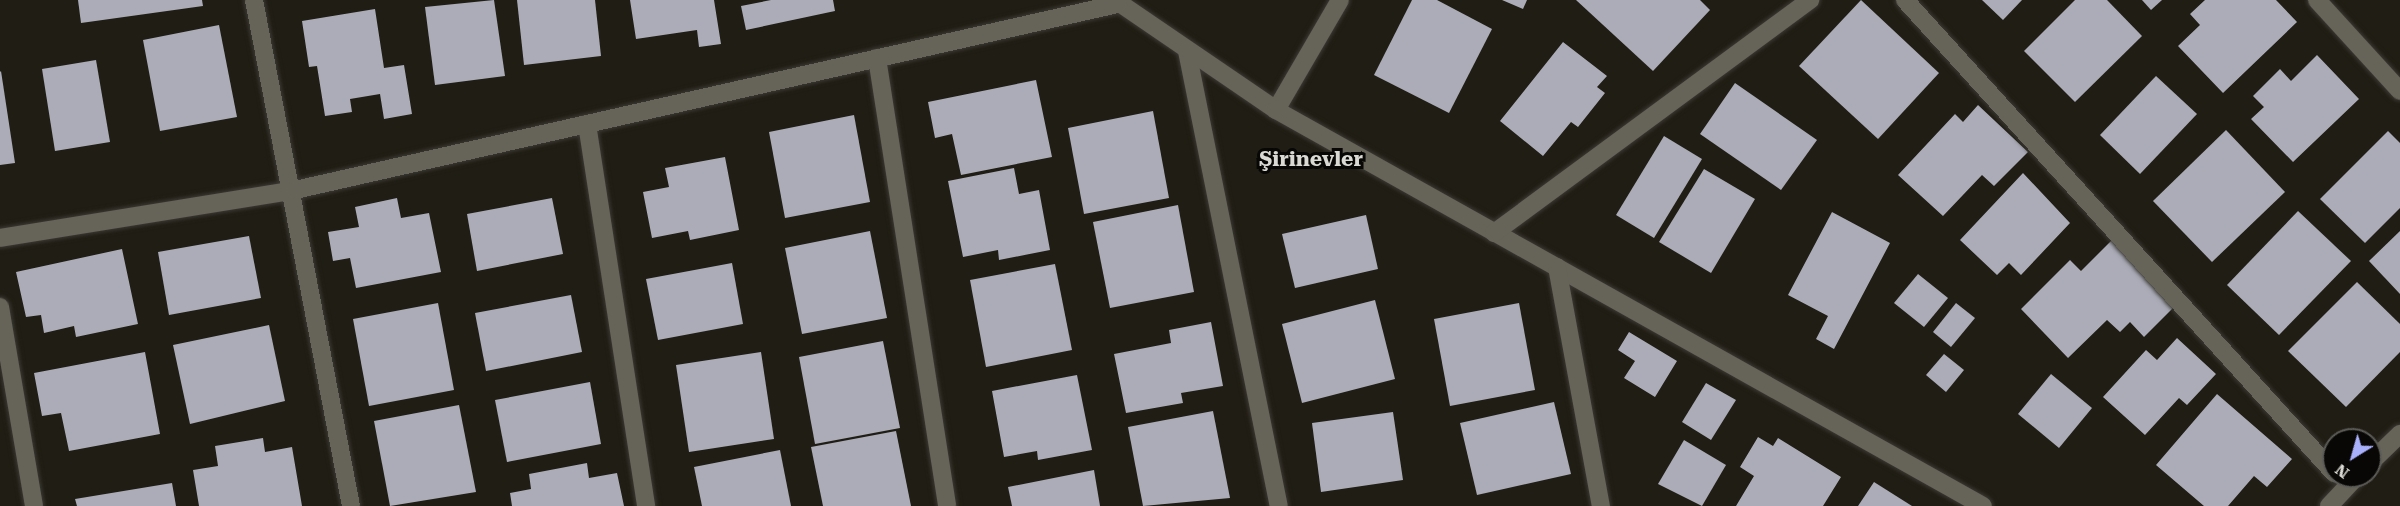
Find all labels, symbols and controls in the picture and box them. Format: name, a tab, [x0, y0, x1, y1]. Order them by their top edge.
district label: Şirinevler	[1259, 146, 1363, 172]
north arrow	[2322, 428, 2382, 488]
text: N	[2331, 460, 2353, 482]

